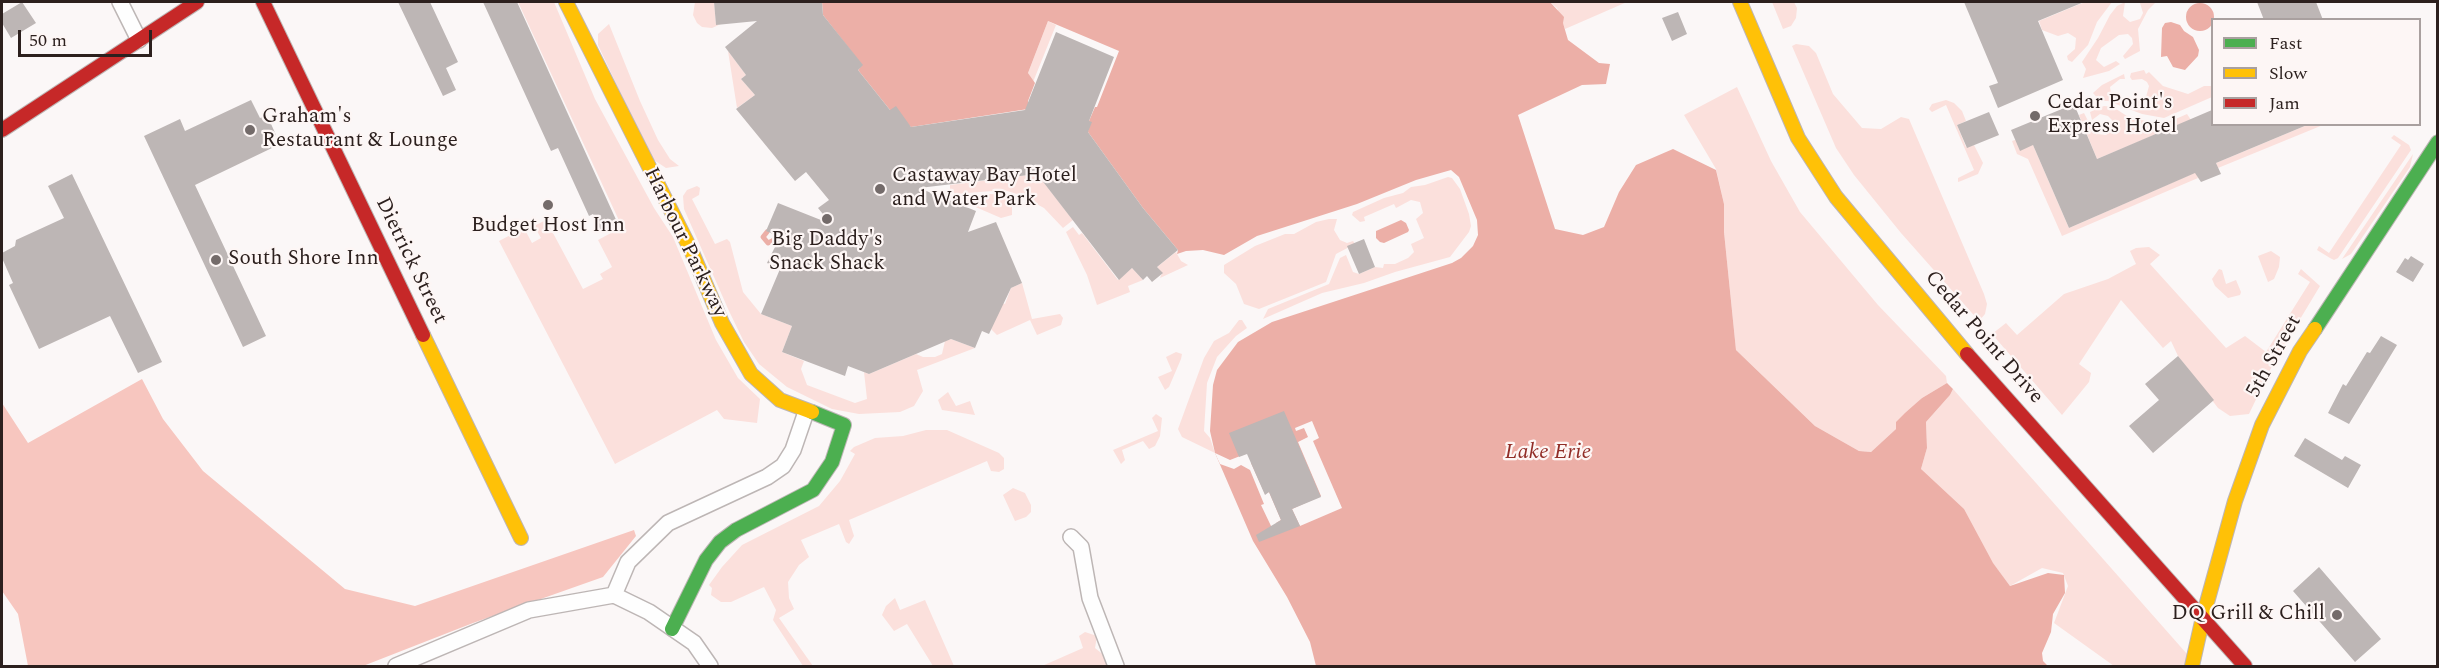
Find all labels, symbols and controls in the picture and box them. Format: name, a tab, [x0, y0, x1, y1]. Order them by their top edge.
scale bar	[21, 18, 154, 56]
legend	[2211, 18, 2421, 126]
text: 50 m	[29, 27, 67, 54]
text: Fast	[2269, 30, 2302, 57]
text: Slow	[2269, 60, 2307, 87]
text: Jam	[2269, 90, 2300, 117]
place label: Cedar Point's Express Hotel	[2047, 91, 2177, 141]
place label: Graham's Restaurant & Lounge	[262, 105, 458, 155]
marker: Cedar Point's Express Hotel	[2028, 109, 2042, 123]
marker: Graham's Restaurant & Lounge	[243, 123, 257, 137]
street label: Harbour Parkway	[637, 164, 731, 322]
place label: Castaway Bay Hotel and Water Park	[892, 164, 1077, 214]
marker: Castaway Bay Hotel and Water Park	[873, 182, 887, 196]
street label: Dietrick Street	[368, 194, 452, 328]
marker: Budget Host Inn	[541, 198, 555, 212]
marker: Big Daddy's Snack Shack	[820, 212, 834, 226]
place label: Budget Host Inn	[471, 214, 625, 240]
place label: Big Daddy's Snack Shack	[769, 228, 885, 278]
place label: South Shore Inn	[228, 247, 379, 273]
marker: South Shore Inn	[209, 253, 223, 267]
street label: Cedar Point Drive	[1918, 266, 2048, 410]
street label: 5th Street	[2242, 311, 2308, 403]
water label: Lake Erie	[1505, 441, 1591, 467]
place label: DQ Grill & Chill	[2172, 602, 2325, 628]
marker: DQ Grill & Chill	[2330, 608, 2344, 622]

